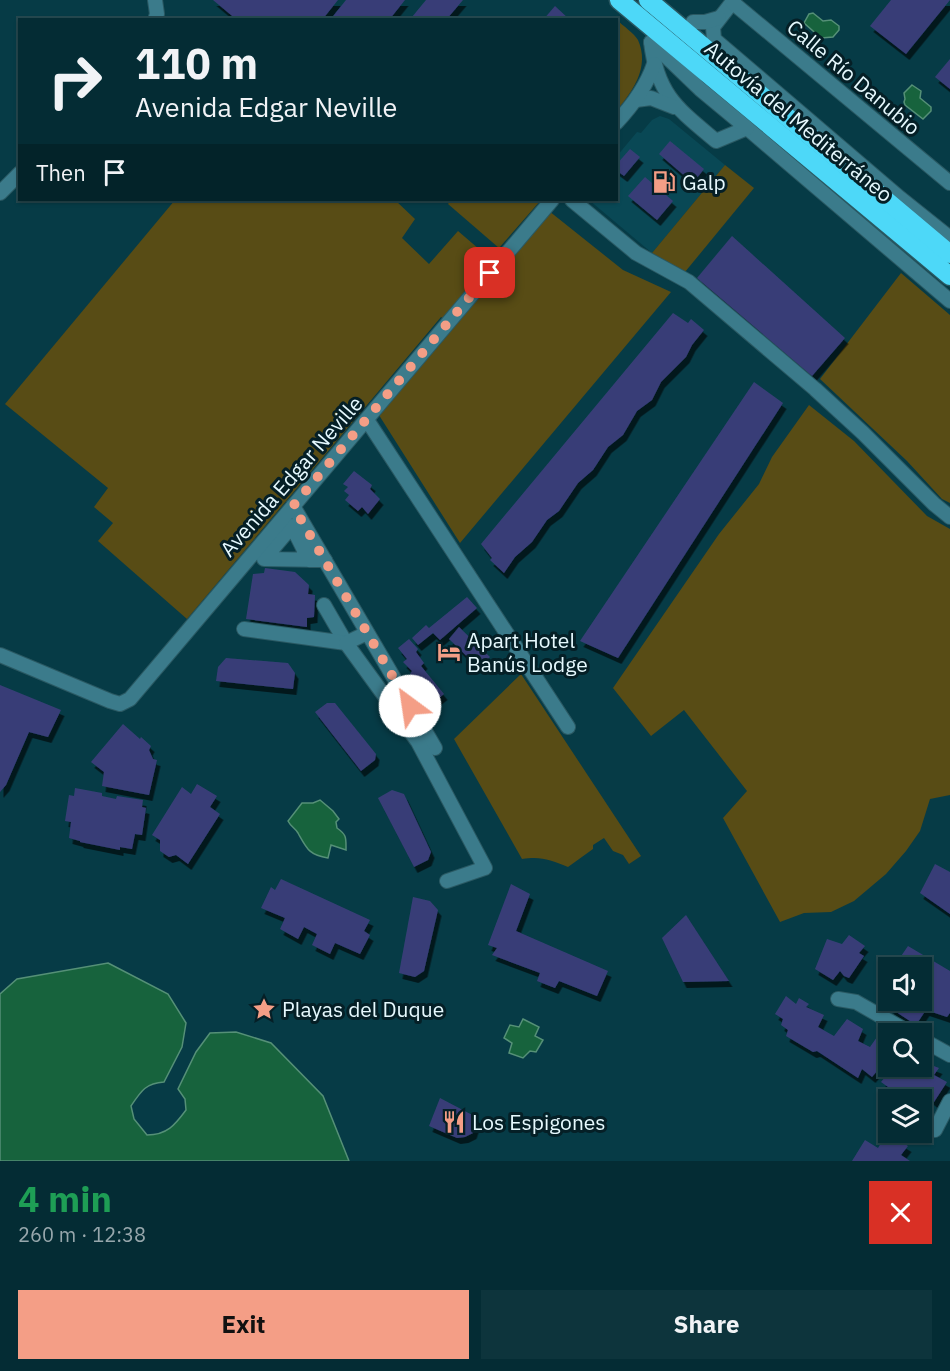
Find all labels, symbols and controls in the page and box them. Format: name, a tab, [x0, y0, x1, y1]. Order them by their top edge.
street label: Calle Río Danubio	[781, 13, 927, 141]
street label: Autovía del Mediterráneo	[699, 34, 899, 208]
text: 110 m	[135, 36, 258, 91]
icon: right	[36, 42, 114, 120]
text: Avenida Edgar Neville	[135, 89, 397, 124]
icon: arrive	[98, 156, 131, 189]
text: Then	[36, 158, 86, 187]
place label: Galp	[682, 168, 726, 196]
fuel station icon: Galp	[651, 169, 677, 195]
pin	[464, 247, 515, 298]
icon: arrive	[473, 256, 506, 289]
street label: Avenida Edgar Neville	[214, 390, 368, 562]
place label: Apart Hotel Banús Lodge	[467, 626, 588, 678]
hotel icon: Apart Hotel Banús Lodge	[436, 639, 462, 665]
position arrow	[378, 674, 442, 738]
map controls	[878, 957, 932, 1143]
button: sound	[878, 957, 932, 1011]
place label: Playas del Duque	[282, 995, 444, 1023]
place icon: Playas del Duque	[251, 996, 277, 1022]
button: search	[878, 1023, 932, 1077]
button: layers	[878, 1089, 932, 1143]
place label: Los Espigones	[472, 1108, 606, 1136]
restaurant icon: Los Espigones	[441, 1109, 467, 1135]
text: 4 min	[18, 1175, 112, 1222]
button: close	[869, 1181, 932, 1244]
text: 260 m · 12:38	[18, 1221, 146, 1248]
button: Exit	[18, 1290, 469, 1359]
button: Share	[481, 1290, 932, 1359]

